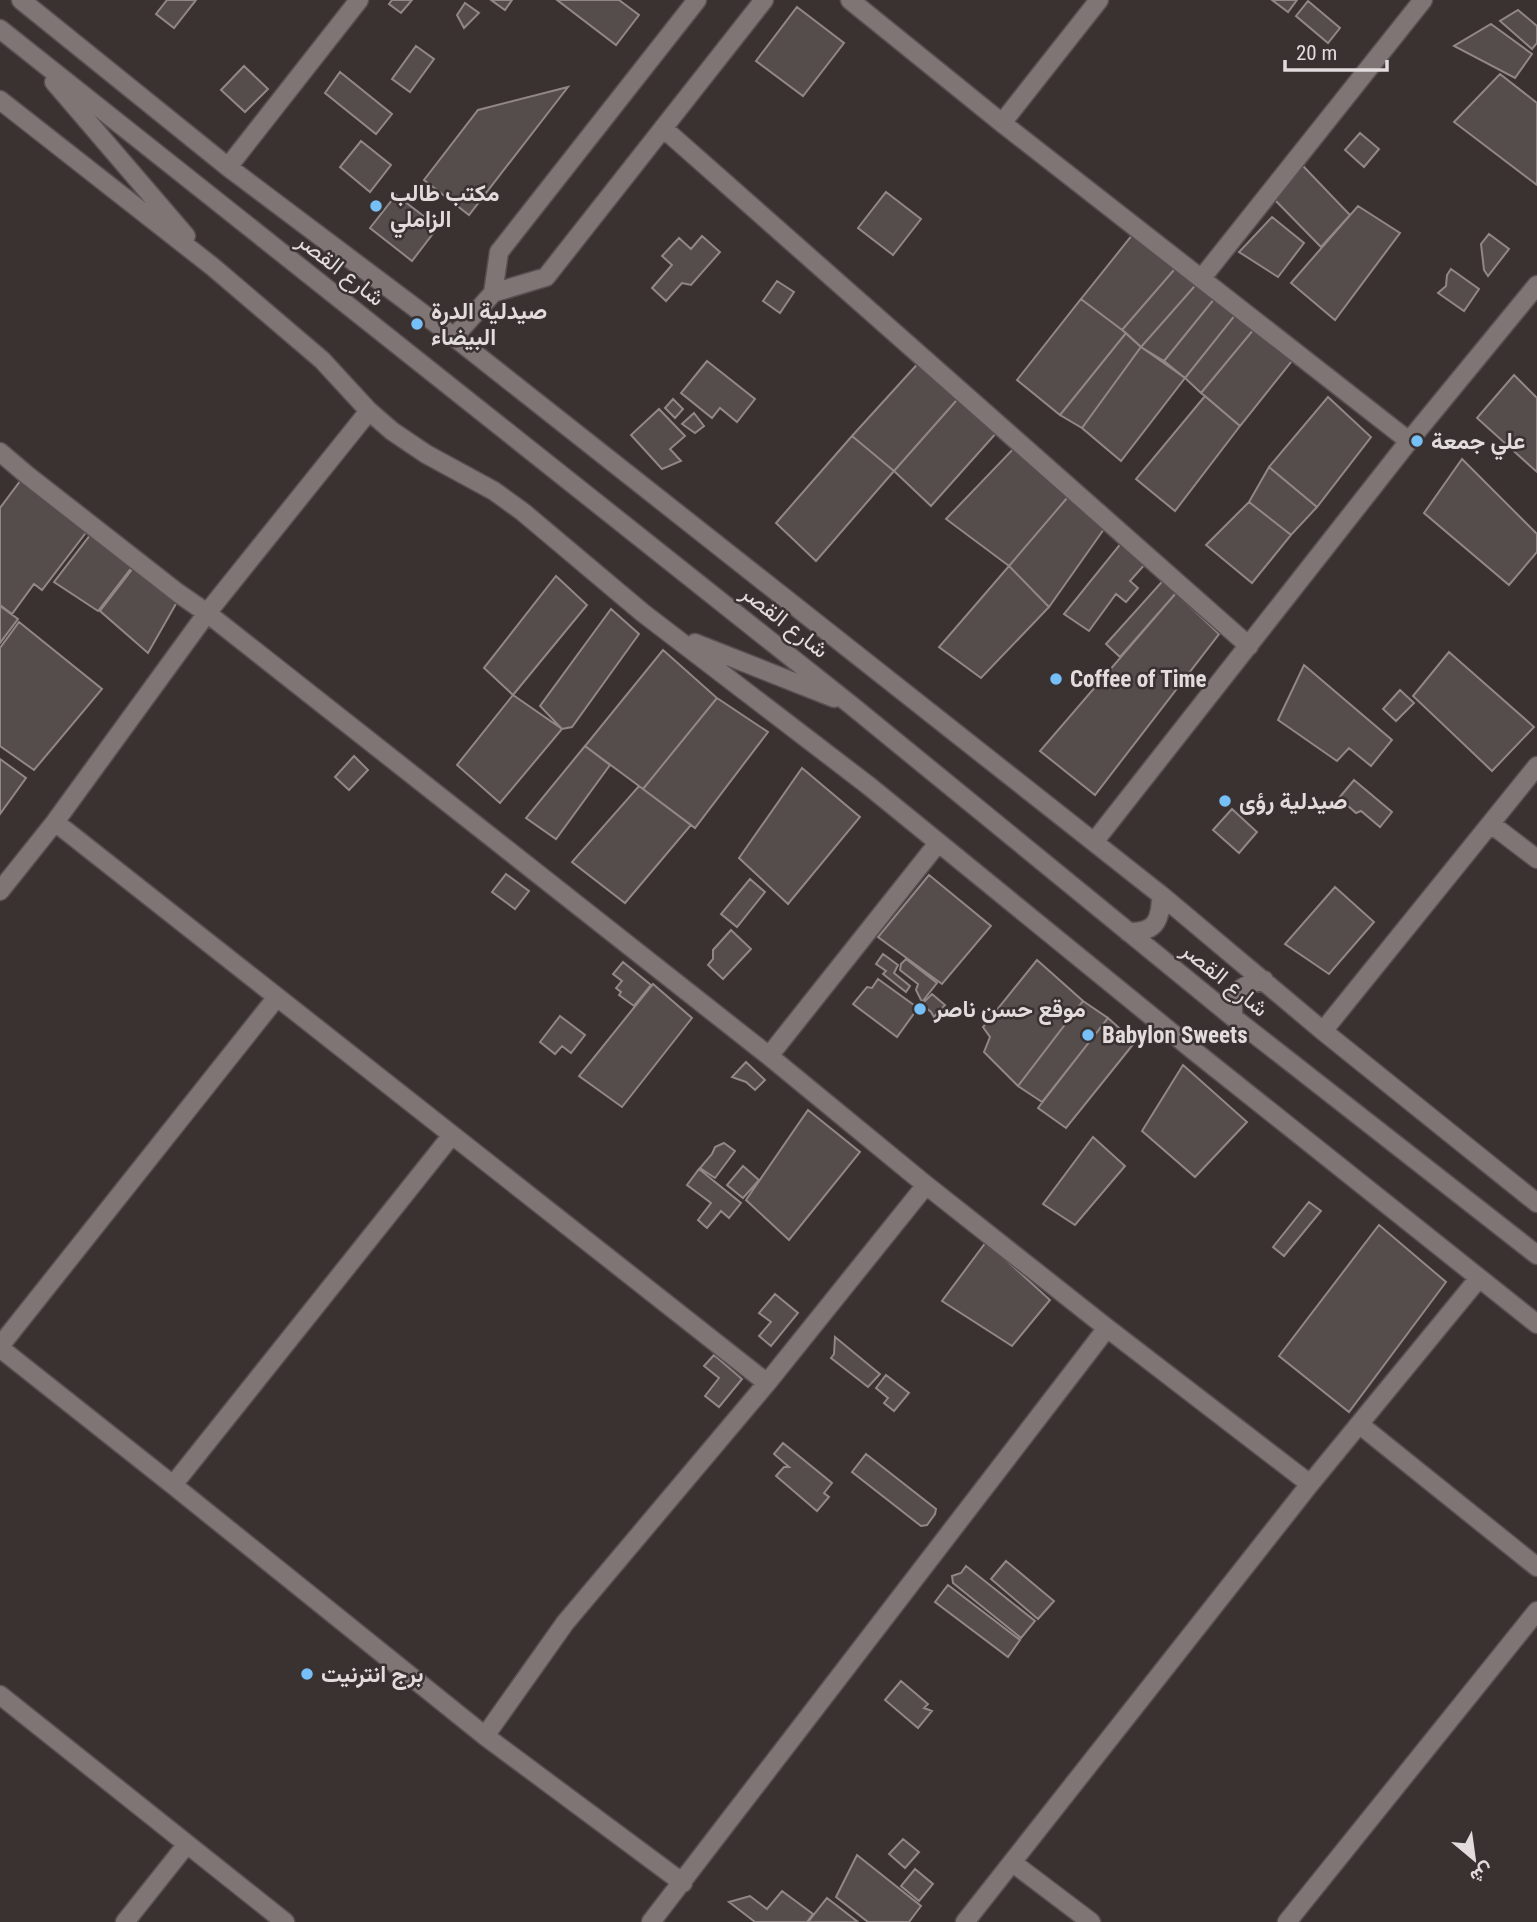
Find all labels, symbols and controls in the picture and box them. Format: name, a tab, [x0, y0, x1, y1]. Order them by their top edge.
scale bar	[1285, 28, 1386, 72]
text: 20 m	[1296, 41, 1337, 65]
place label: مكتب طالب الزاملي	[390, 180, 499, 239]
marker: مكتب طالب الزاملي	[368, 198, 384, 214]
street label: شارع القصر	[290, 226, 390, 314]
place label: صيدلية الدرة البيضاء	[431, 298, 547, 351]
marker: صيدلية الدرة البيضاء	[409, 316, 425, 332]
place label: علي جمعة	[1431, 428, 1525, 461]
marker: علي جمعة	[1409, 433, 1425, 449]
street label: شارع القصر	[734, 578, 834, 666]
place label: Coffee of Time	[1070, 666, 1207, 693]
marker: Coffee of Time	[1048, 671, 1064, 687]
place label: صيدلية رؤى	[1239, 788, 1347, 816]
marker: صيدلية رؤى	[1217, 793, 1233, 809]
street label: شارع القصر	[1174, 936, 1273, 1024]
place label: موقع حسن ناصر	[933, 996, 1086, 1025]
marker: موقع حسن ناصر	[912, 1001, 928, 1017]
place label: Babylon Sweets	[1102, 1022, 1248, 1049]
marker: Babylon Sweets	[1080, 1027, 1096, 1043]
place label: برج انترنيت	[321, 1661, 424, 1690]
marker: برج انترنيت	[299, 1666, 315, 1682]
north arrow	[1439, 1824, 1509, 1894]
text: ش	[1466, 1858, 1498, 1889]

